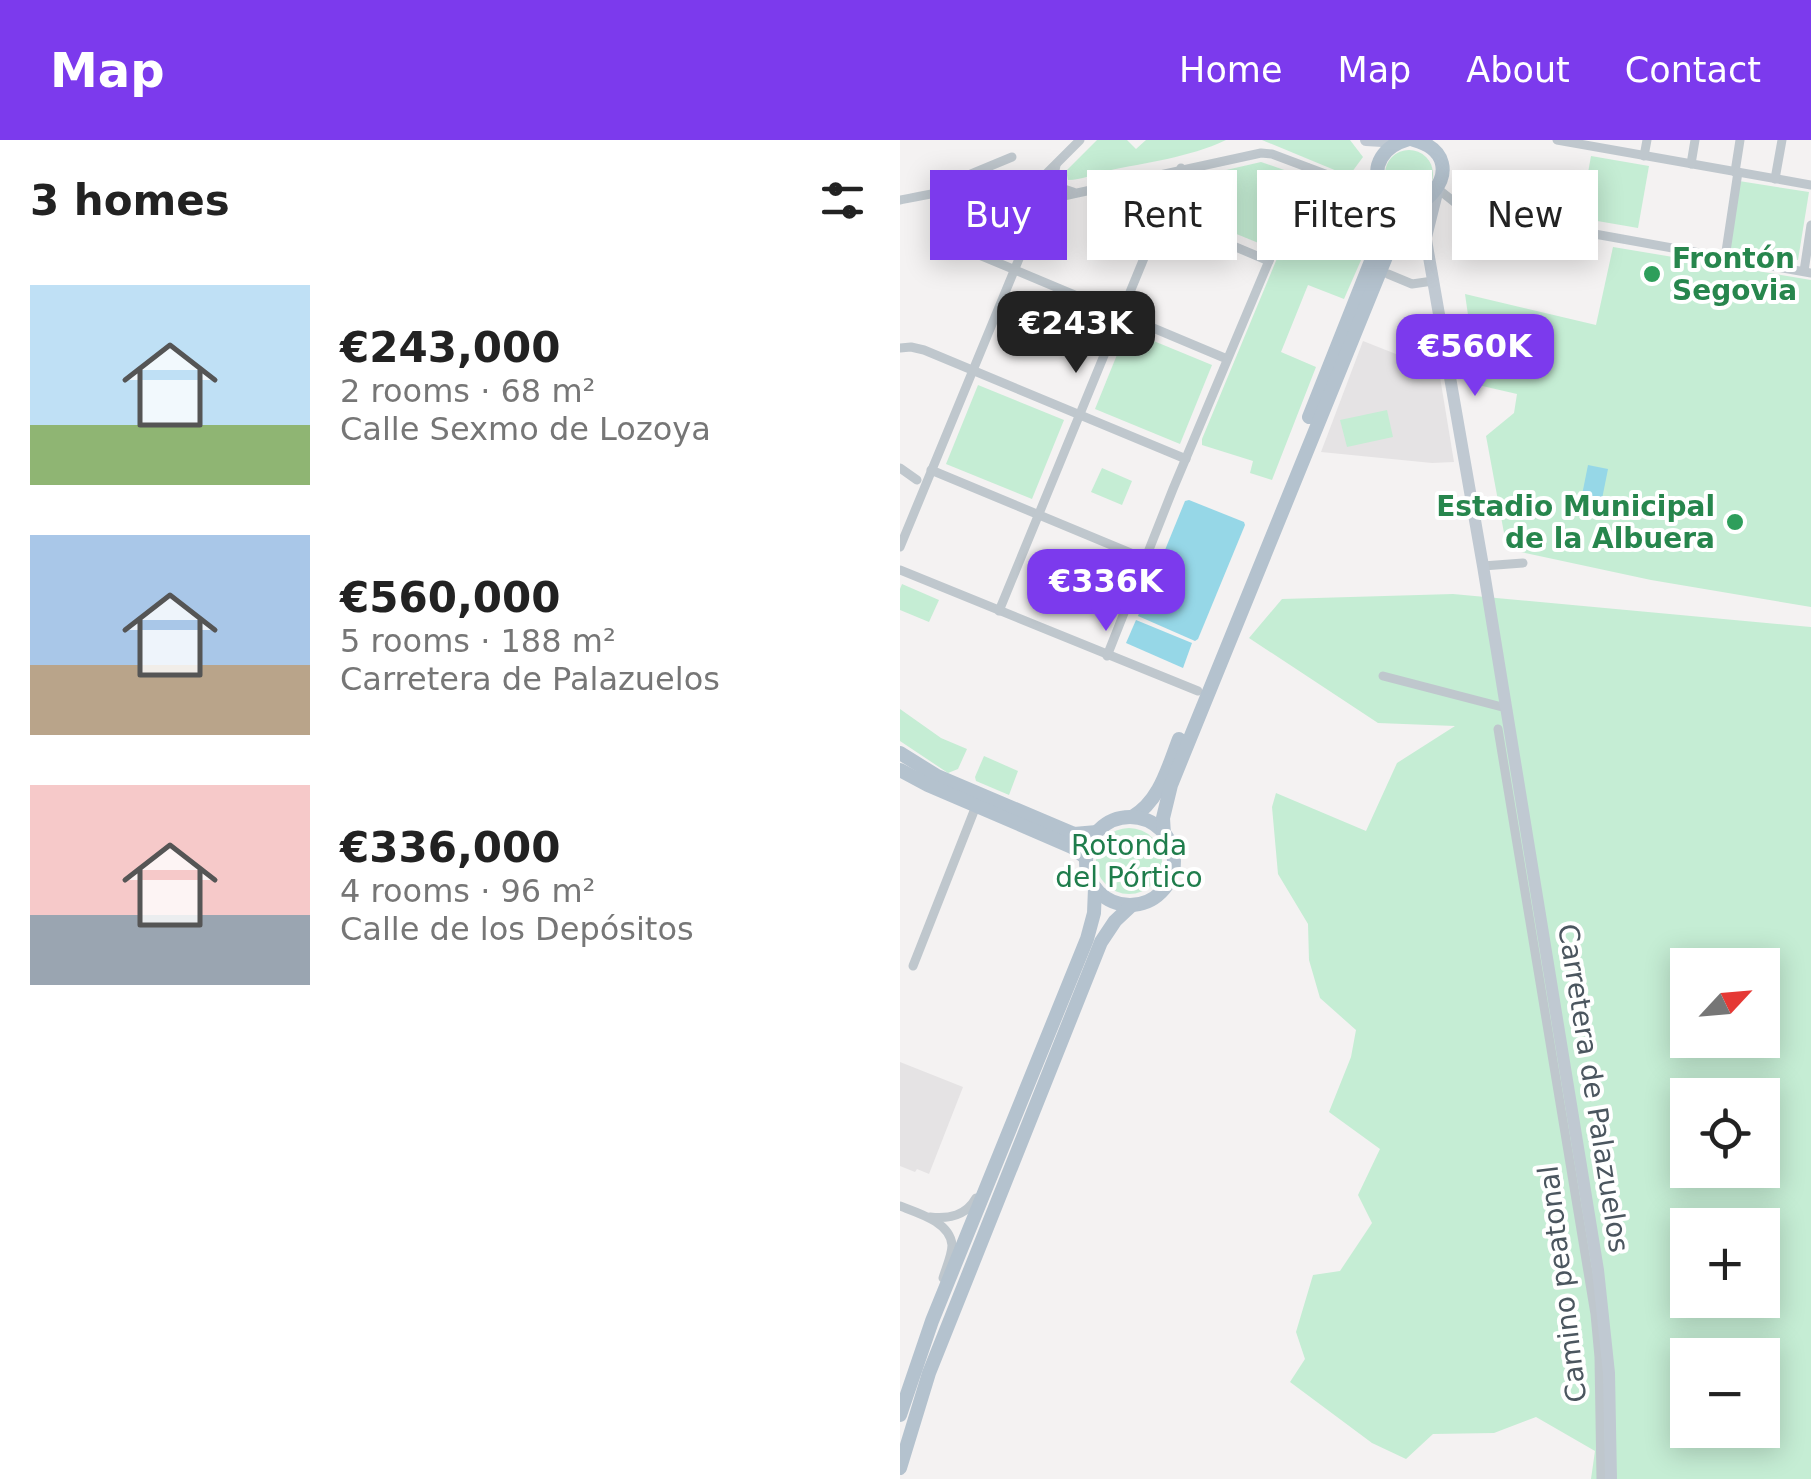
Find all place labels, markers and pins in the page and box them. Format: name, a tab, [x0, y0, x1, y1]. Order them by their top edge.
place label: Frontón Segovia	[1672, 242, 1797, 307]
marker: Frontón Segovia	[1641, 263, 1663, 285]
pin: €243K	[1006, 291, 1146, 376]
pin: €560K	[1405, 314, 1545, 399]
place label: Estadio Municipal de la Albuera	[1436, 490, 1715, 555]
marker: Estadio Municipal de la Albuera	[1724, 511, 1746, 533]
pin: €336K	[1036, 549, 1176, 634]

